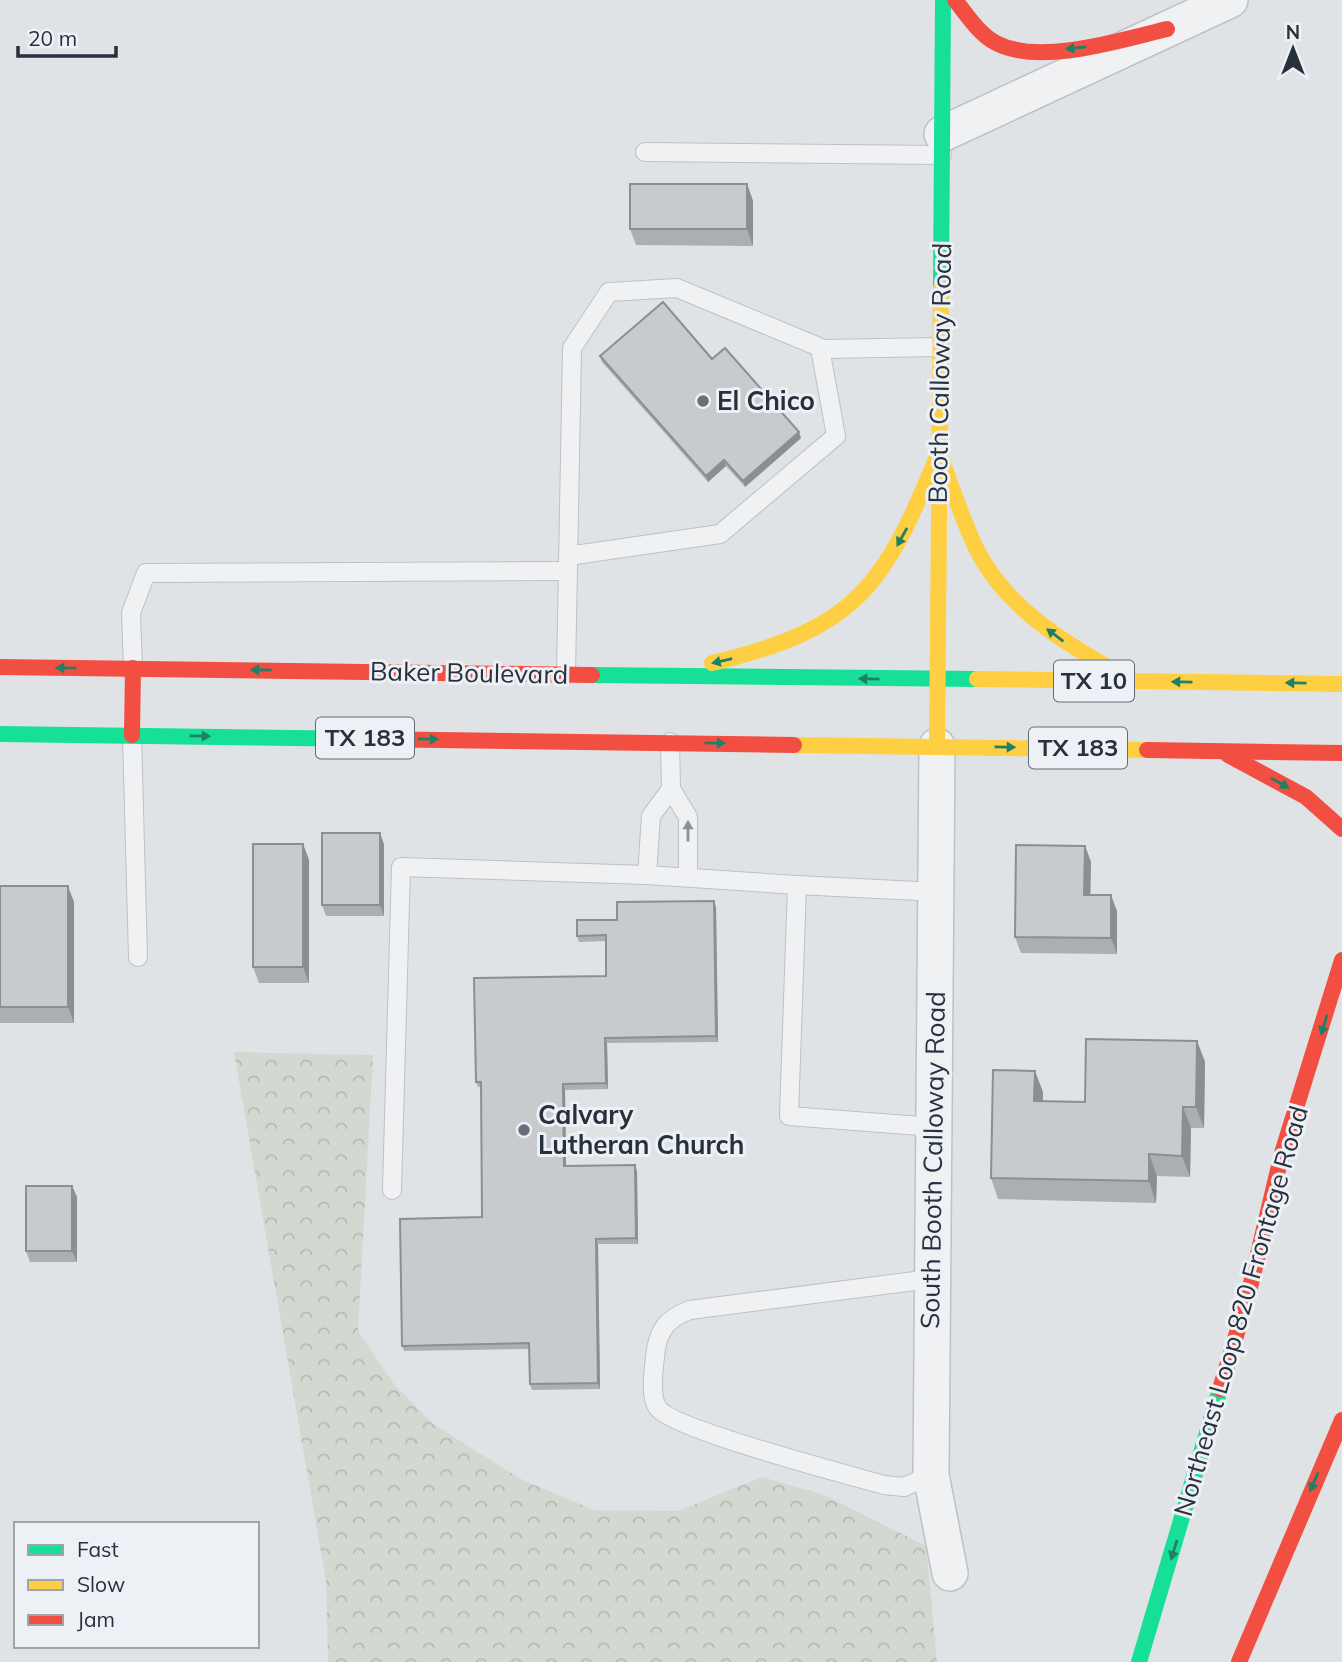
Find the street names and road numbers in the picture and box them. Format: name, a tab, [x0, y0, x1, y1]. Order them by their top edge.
street label: Booth Calloway Road	[921, 242, 958, 504]
street label: Baker Boulevard	[370, 654, 568, 691]
road number: TX 10	[1054, 660, 1134, 702]
road number: TX 183	[316, 718, 414, 758]
road number: TX 183	[1029, 728, 1127, 768]
street label: South Booth Calloway Road	[913, 991, 952, 1329]
street label: Northeast Loop 820 Frontage Road	[1166, 1102, 1315, 1520]

